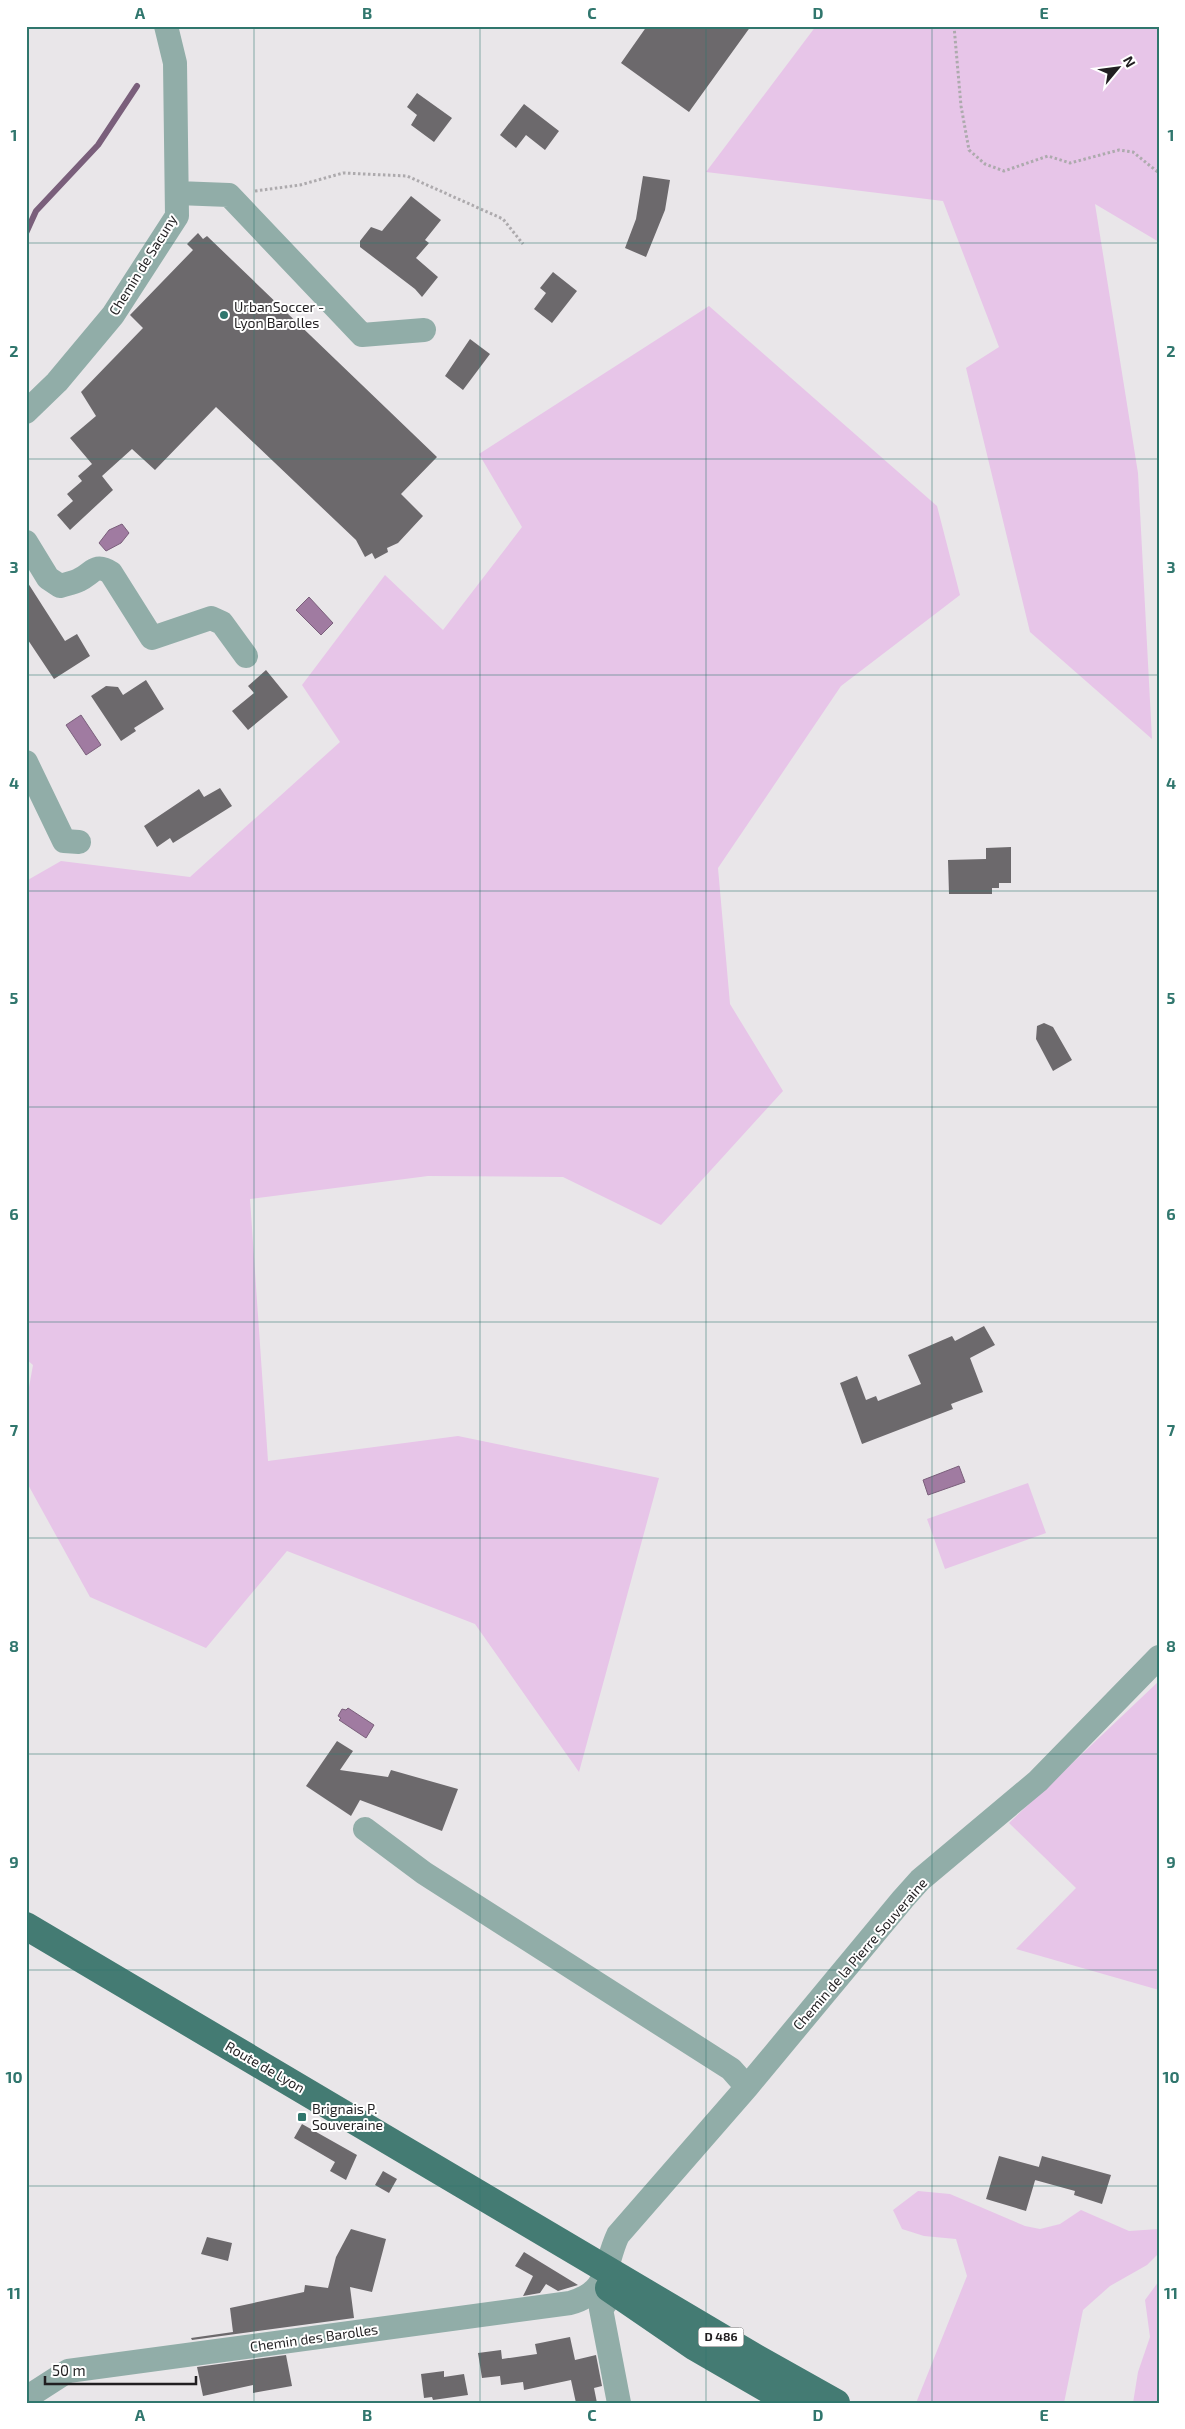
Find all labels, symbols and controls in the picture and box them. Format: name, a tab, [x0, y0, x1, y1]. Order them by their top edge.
text: A	[135, 3, 146, 22]
text: B	[362, 3, 372, 22]
text: C	[587, 3, 597, 22]
text: D	[813, 3, 824, 22]
text: E	[1039, 3, 1049, 22]
north arrow	[1092, 42, 1142, 92]
text: N	[1120, 53, 1140, 70]
text: 1	[11, 125, 17, 144]
text: 1	[1168, 125, 1174, 144]
street label: Chemin de Sacuny	[105, 211, 181, 318]
place label: UrbanSoccer - Lyon Barolles	[234, 298, 324, 331]
marker: UrbanSoccer - Lyon Barolles	[218, 309, 230, 321]
text: 2	[9, 341, 19, 360]
text: 2	[1166, 341, 1176, 360]
text: 3	[9, 557, 19, 576]
text: 3	[1166, 557, 1176, 576]
text: 4	[9, 773, 19, 792]
text: 4	[1166, 773, 1176, 792]
text: 5	[10, 988, 19, 1007]
text: 5	[1167, 988, 1176, 1007]
text: 6	[9, 1204, 19, 1223]
text: 6	[1166, 1204, 1176, 1223]
text: 7	[10, 1420, 19, 1439]
text: 7	[1167, 1420, 1176, 1439]
text: 8	[9, 1636, 19, 1655]
text: 8	[1166, 1636, 1176, 1655]
text: 9	[9, 1852, 19, 1871]
text: 9	[1166, 1852, 1176, 1871]
street label: Chemin de la Pierre Souveraine	[789, 1874, 930, 2033]
street label: Route de Lyon	[223, 2037, 308, 2096]
text: 10	[5, 2067, 23, 2086]
text: 10	[1162, 2067, 1180, 2086]
place label: Brignais P. Souveraine	[312, 2100, 383, 2133]
marker: Brignais P. Souveraine	[296, 2111, 308, 2123]
text: 11	[7, 2283, 21, 2302]
text: 11	[1164, 2283, 1178, 2302]
street label: Chemin des Barolles	[249, 2320, 379, 2355]
road number: D 486	[698, 2328, 744, 2346]
scale bar	[45, 2354, 196, 2386]
text: 50 m	[52, 2361, 86, 2379]
text: A	[135, 2405, 146, 2424]
text: B	[362, 2405, 372, 2424]
text: C	[587, 2405, 597, 2424]
text: D	[813, 2405, 824, 2424]
text: E	[1039, 2405, 1049, 2424]

